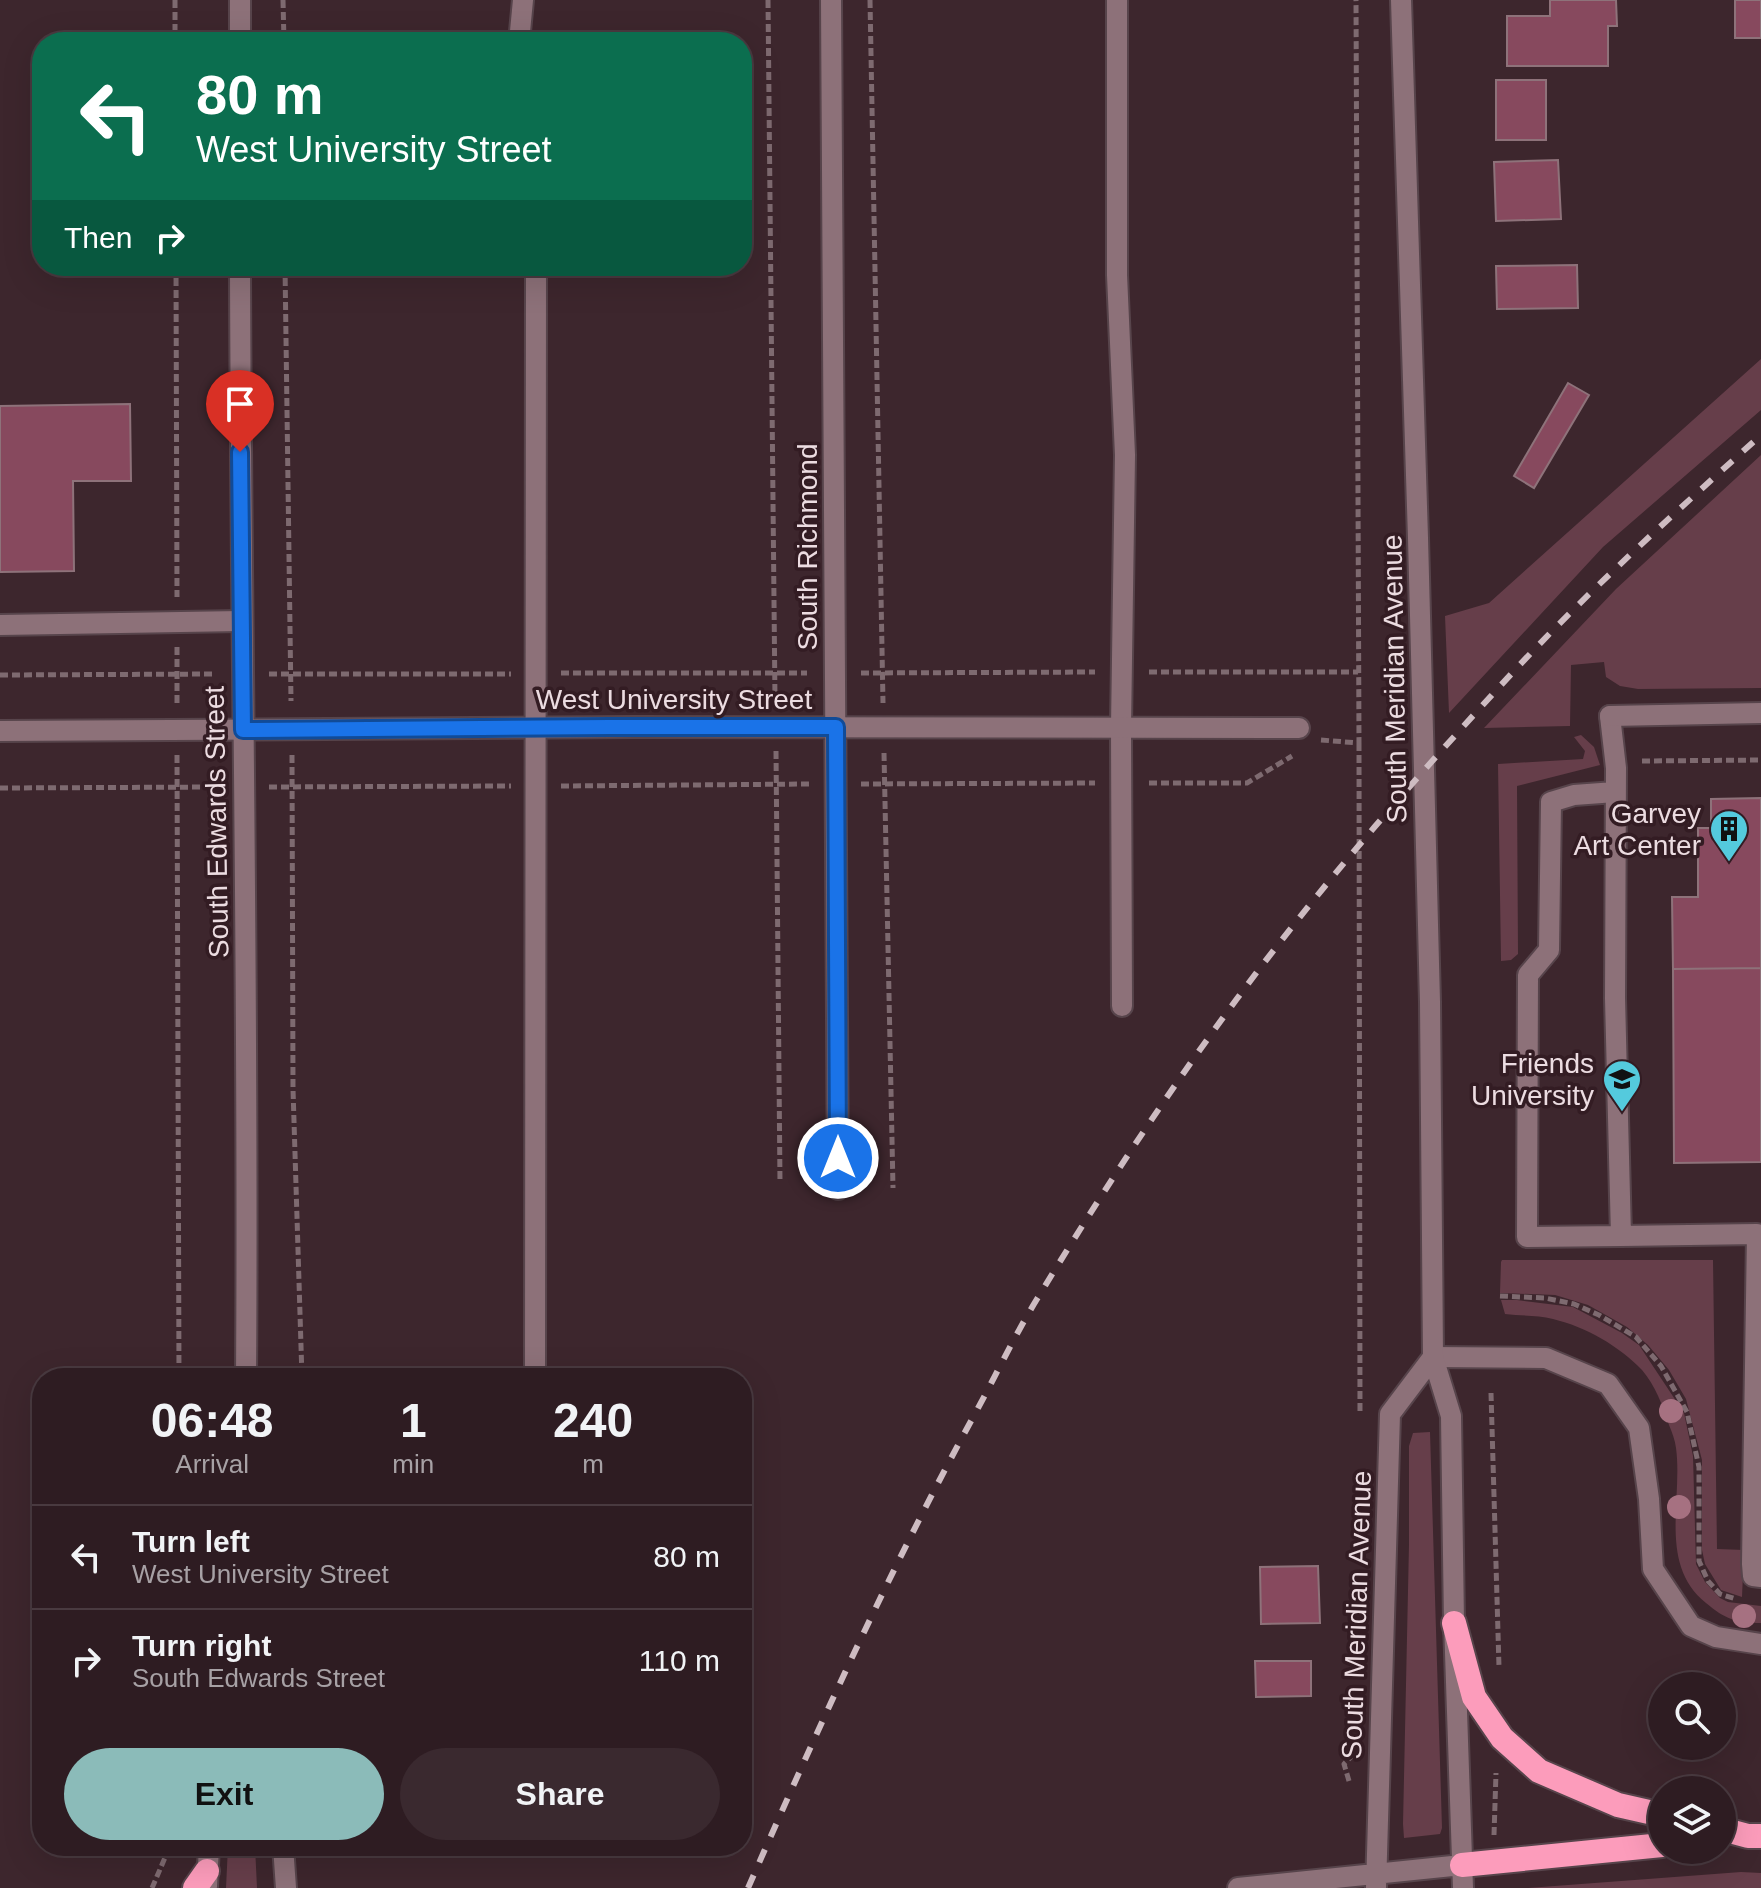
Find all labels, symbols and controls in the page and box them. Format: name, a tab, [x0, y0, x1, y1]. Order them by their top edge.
text: 80 m	[196, 63, 324, 126]
icon: left	[64, 64, 168, 168]
text: West University Street	[196, 129, 551, 170]
icon: right	[148, 216, 192, 260]
text: Then	[64, 221, 132, 254]
pin	[206, 370, 274, 452]
icon: arrive	[218, 382, 262, 426]
street label: South Richmond	[792, 443, 823, 651]
street label: South Meridian Avenue	[1376, 534, 1413, 824]
street label: West University Street	[536, 684, 812, 715]
street label: South Edwards Street	[199, 685, 234, 958]
place label: Garvey Art Center	[1573, 798, 1701, 861]
building icon: Garvey Art Center	[1708, 808, 1750, 863]
place label: Friends University	[1471, 1048, 1594, 1111]
school or university icon: Friends University	[1601, 1058, 1643, 1113]
position arrow	[796, 1116, 880, 1200]
text: 06:48	[151, 1394, 274, 1447]
text: 1	[400, 1394, 427, 1447]
text: 240	[553, 1394, 633, 1447]
text: Arrival	[175, 1449, 249, 1479]
text: min	[392, 1449, 434, 1479]
text: m	[582, 1449, 604, 1479]
street label: South Meridian Avenue	[1336, 1470, 1377, 1760]
text: Turn left	[132, 1525, 250, 1558]
icon: left	[64, 1535, 108, 1579]
text: 80 m	[653, 1540, 720, 1573]
text: West University Street	[132, 1559, 389, 1589]
text: Turn right	[132, 1629, 271, 1662]
icon: right	[64, 1639, 108, 1683]
text: 110 m	[639, 1644, 720, 1677]
text: South Edwards Street	[132, 1663, 385, 1693]
map controls	[1648, 1672, 1736, 1864]
button: search	[1648, 1672, 1736, 1760]
button: Exit	[64, 1748, 384, 1840]
button: Share	[400, 1748, 720, 1840]
button: layers	[1648, 1776, 1736, 1864]

